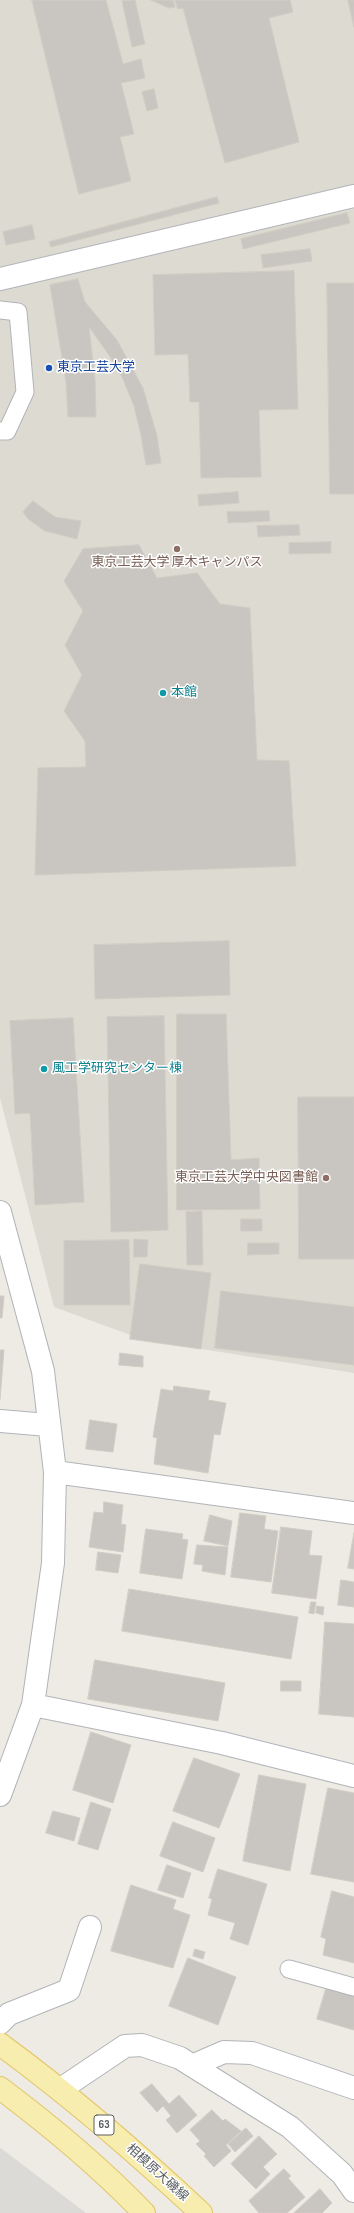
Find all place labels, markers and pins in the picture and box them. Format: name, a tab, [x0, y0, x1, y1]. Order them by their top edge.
place label: 東京工芸大学	[57, 360, 135, 376]
marker: 東京工芸大学	[44, 363, 54, 373]
marker: 東京工芸大学 厚木キャンパス	[172, 544, 182, 554]
place label: 東京工芸大学 厚木キャンパス	[91, 555, 263, 571]
place label: 本館	[171, 685, 197, 701]
marker: 本館	[158, 688, 168, 698]
place label: 風工学研究センター棟	[52, 1061, 182, 1077]
marker: 風工学研究センター棟	[39, 1064, 49, 1074]
place label: 東京工芸大学中央図書館	[175, 1170, 318, 1186]
marker: 東京工芸大学中央図書館	[321, 1173, 331, 1183]

